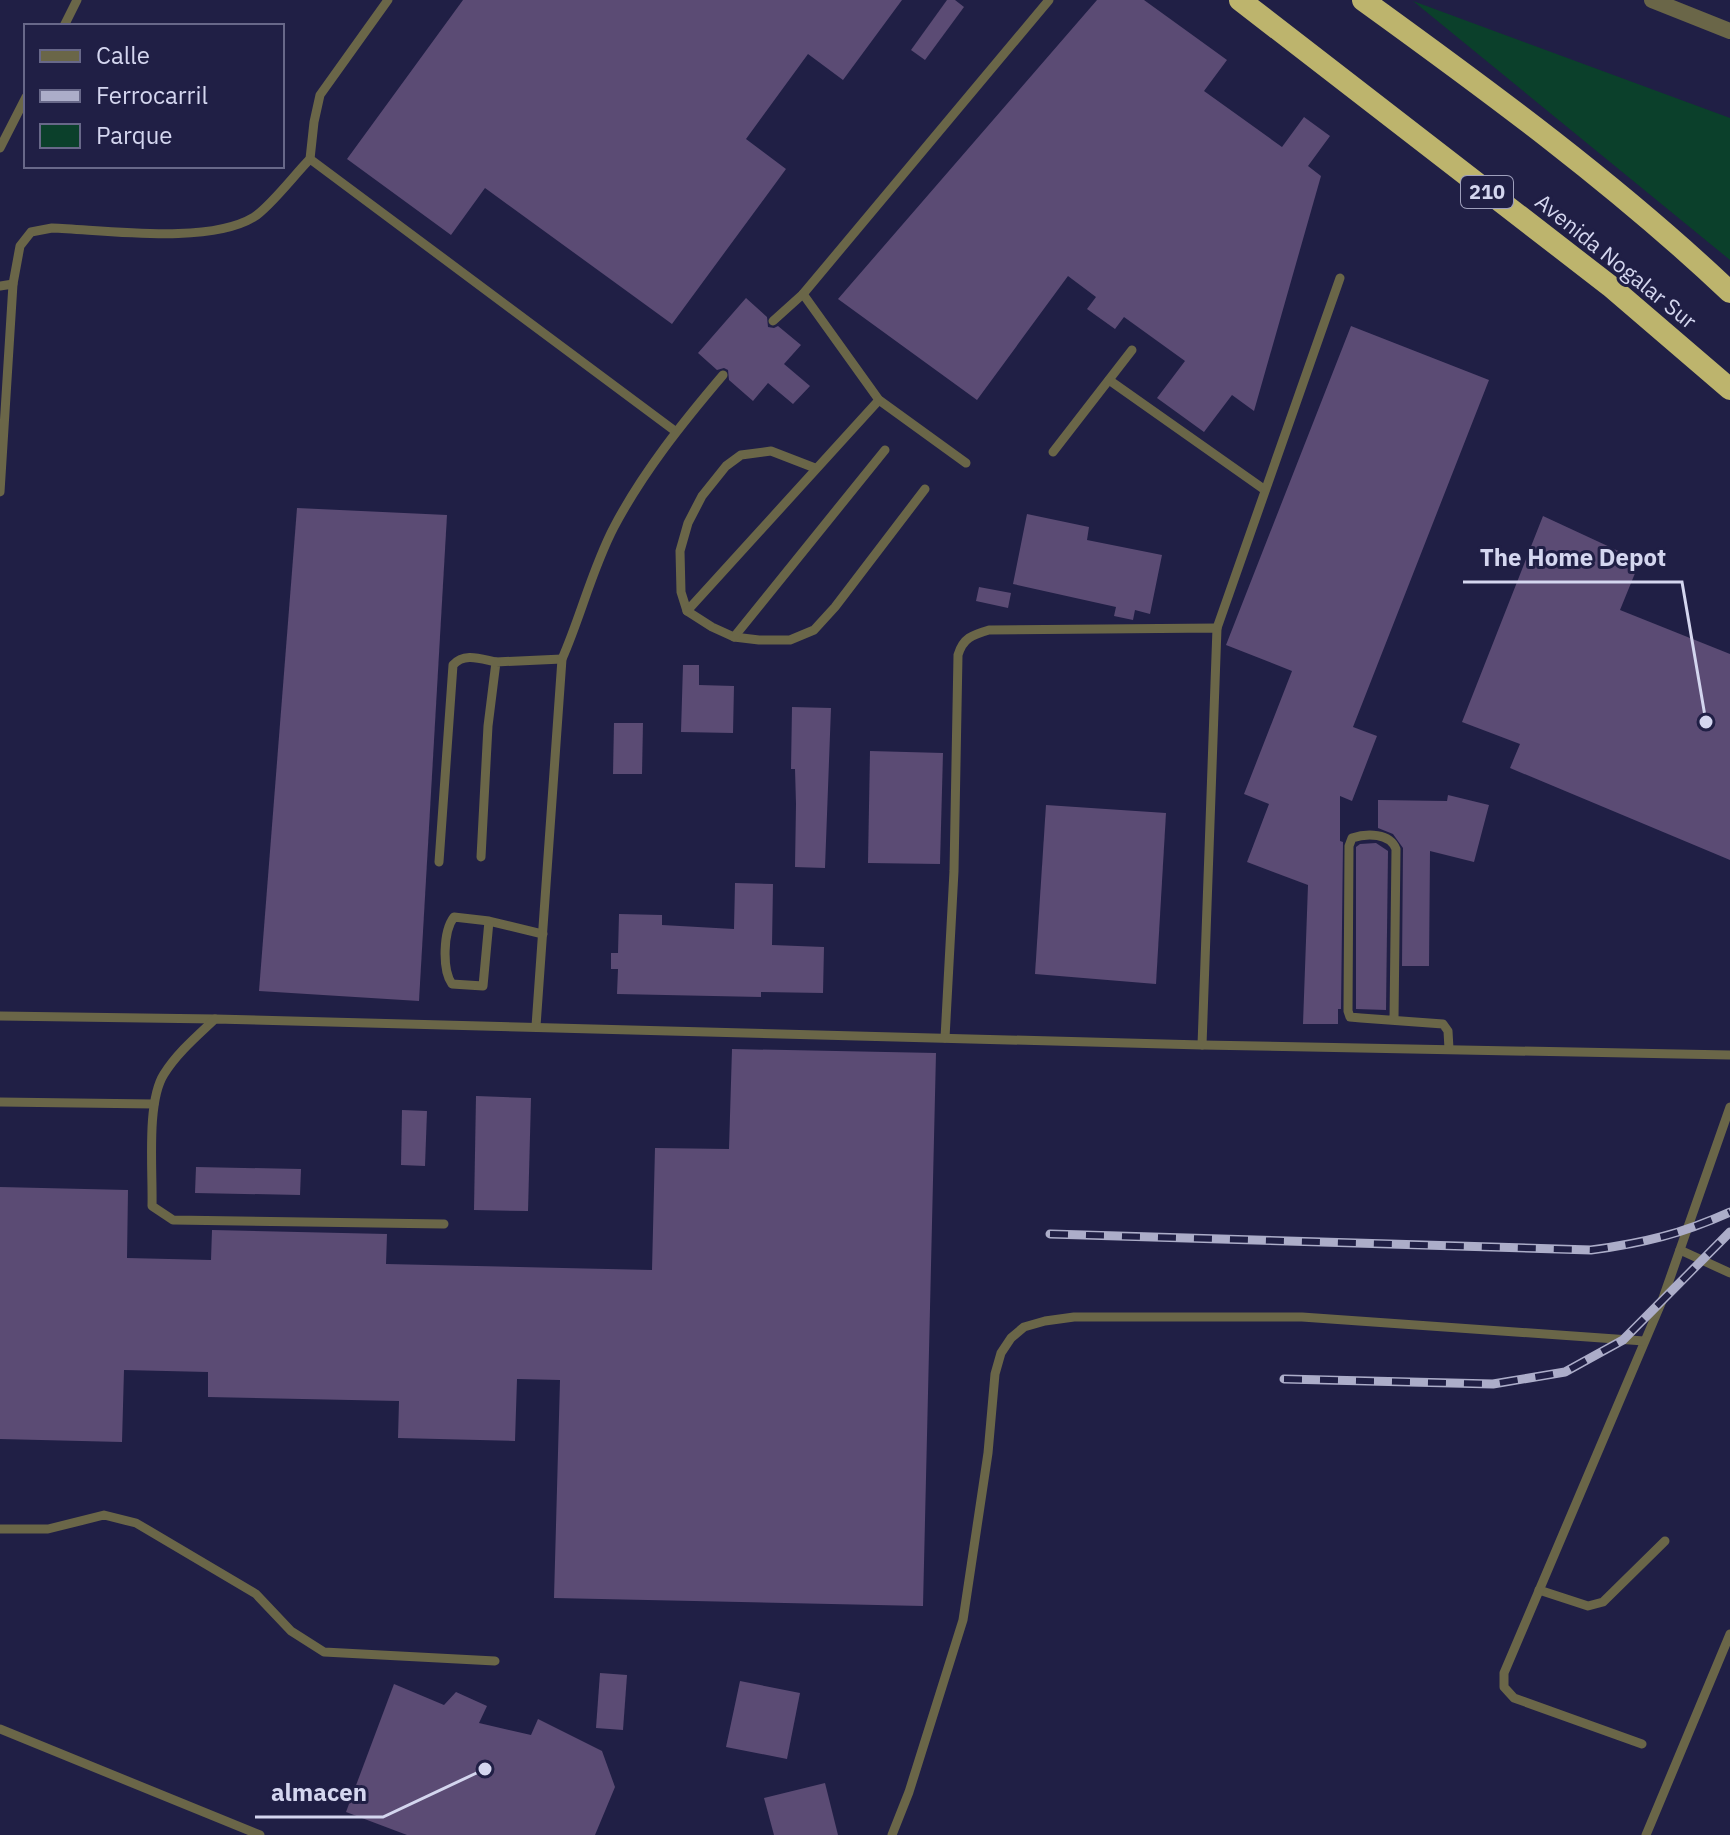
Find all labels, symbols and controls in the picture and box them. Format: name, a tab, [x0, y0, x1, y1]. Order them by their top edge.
legend	[24, 24, 284, 168]
text: Calle	[96, 39, 150, 71]
text: Ferrocarril	[96, 79, 208, 111]
text: Parque	[96, 119, 173, 151]
road number: 210	[1461, 176, 1513, 208]
street label: Avenida Nogalar Sur	[1530, 187, 1703, 335]
callout: The Home Depot	[1463, 534, 1682, 582]
text: The Home Depot	[1480, 541, 1666, 573]
callout: almacen	[255, 1769, 383, 1817]
text: almacen	[271, 1776, 367, 1808]

